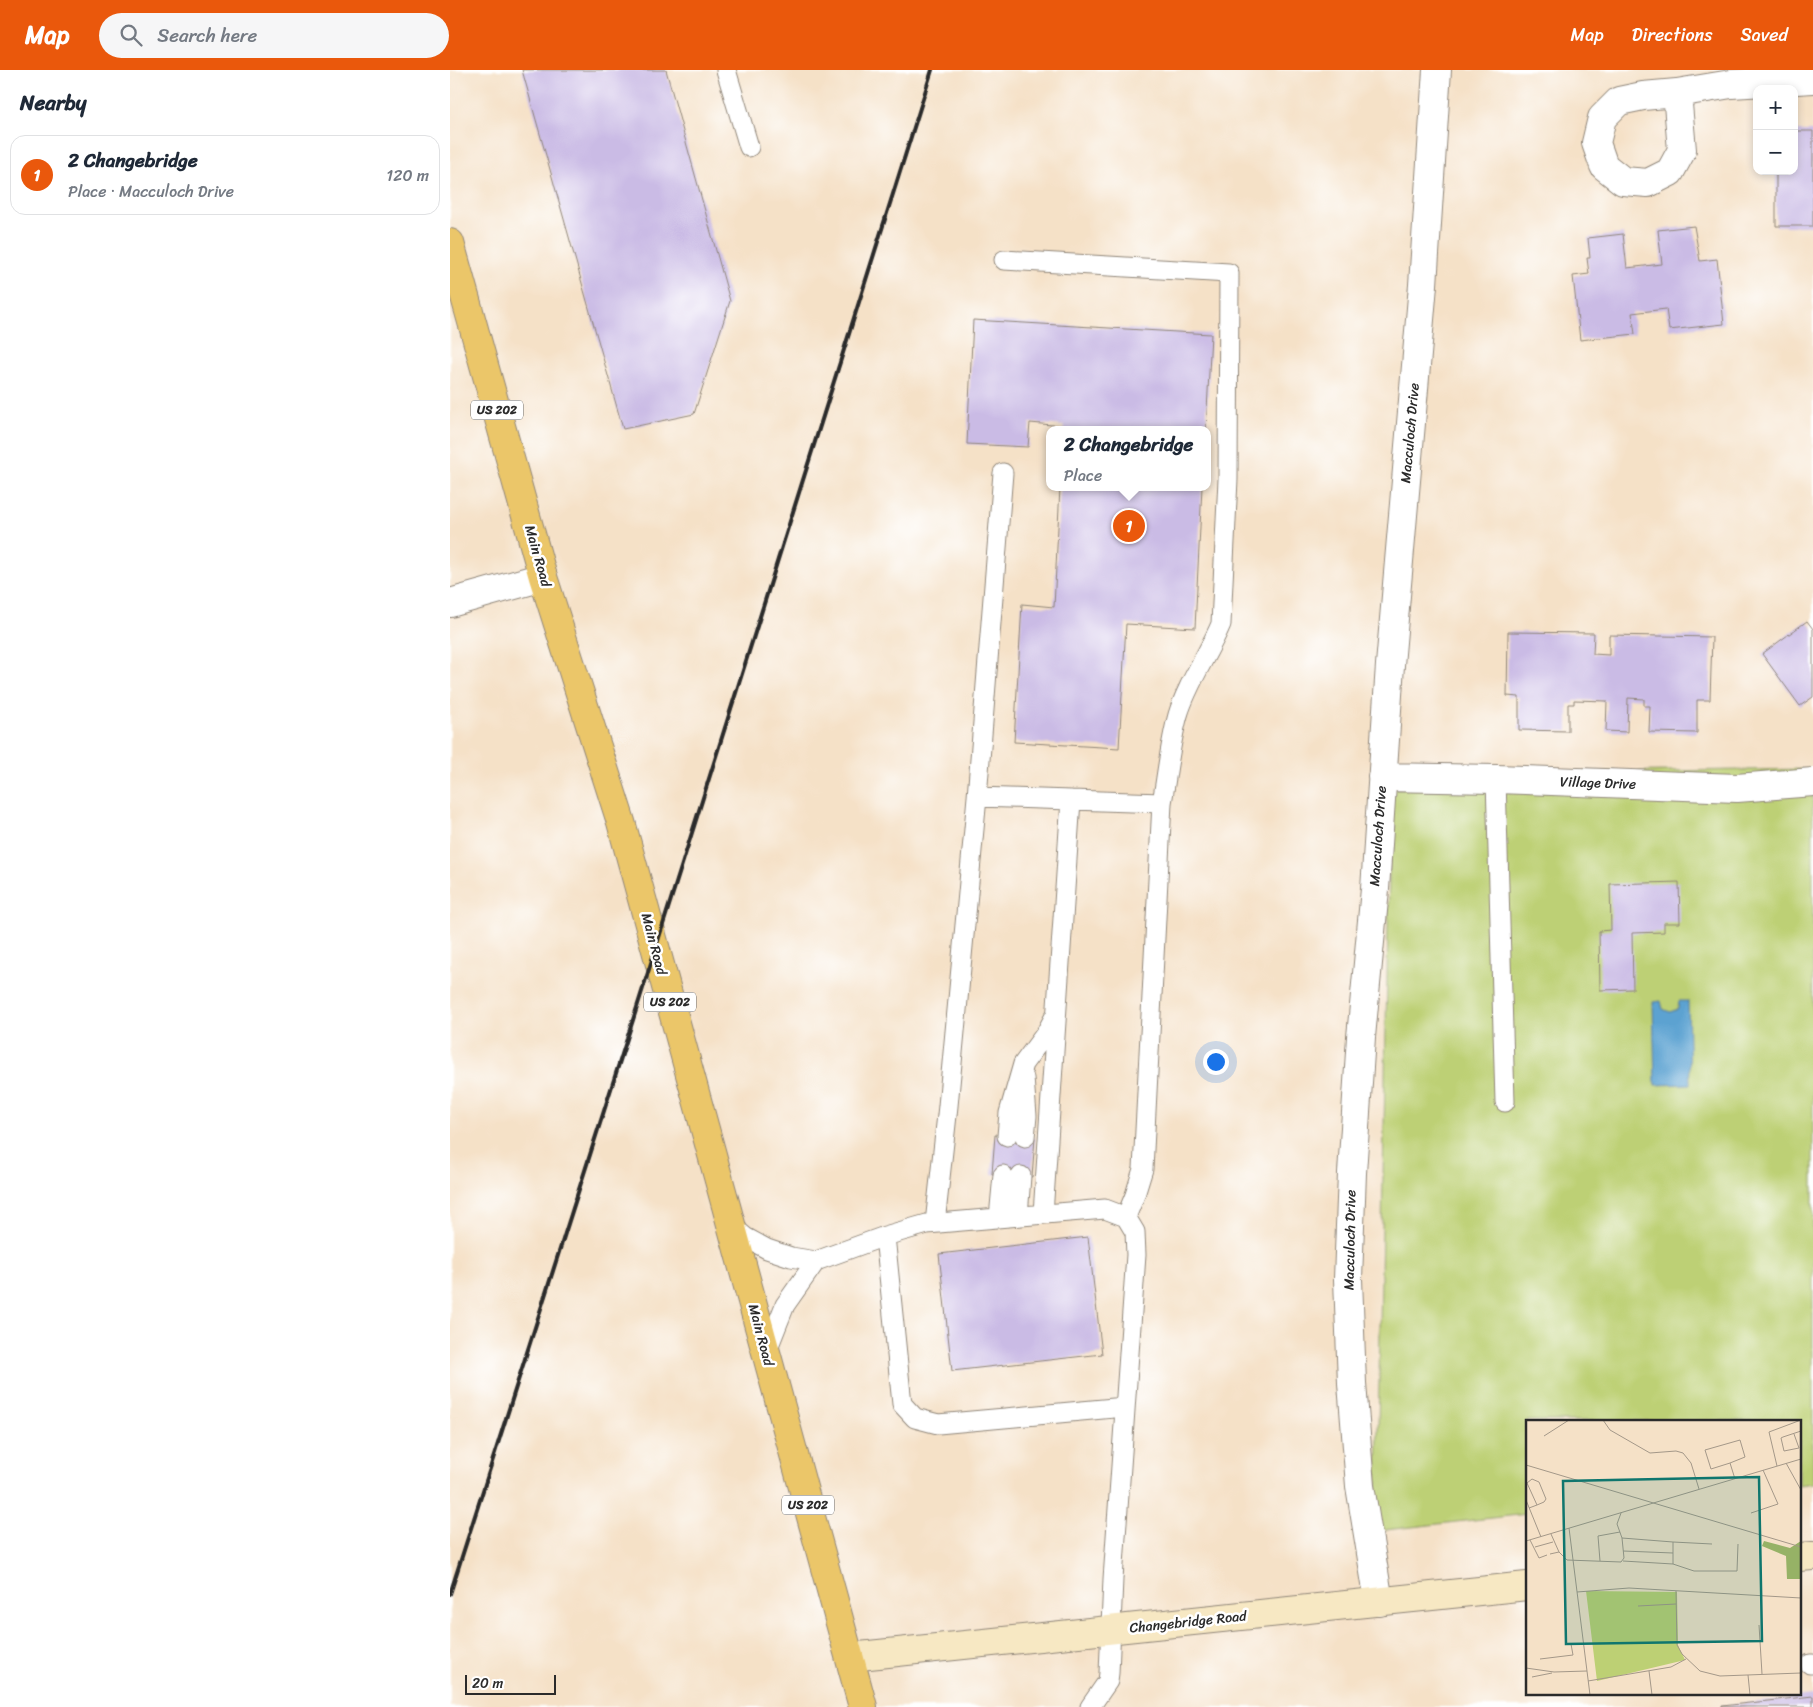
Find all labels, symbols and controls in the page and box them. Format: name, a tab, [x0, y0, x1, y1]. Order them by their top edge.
search box	[99, 13, 449, 58]
text: Map	[25, 14, 69, 56]
text: Search here	[157, 19, 257, 52]
text: Map	[1571, 19, 1604, 51]
text: Directions	[1632, 19, 1713, 51]
text: Saved	[1741, 19, 1788, 51]
icon: search	[117, 21, 145, 49]
text: Nearby	[20, 84, 86, 122]
map controls	[1753, 85, 1798, 175]
button: +	[1753, 85, 1798, 130]
button: −	[1753, 130, 1798, 175]
text: 2 Changebridge	[68, 144, 198, 177]
text: 1	[34, 161, 40, 190]
text: 120 m	[386, 161, 429, 190]
text: Place · Macculoch Drive	[68, 177, 234, 206]
street label: Macculoch Drive	[1393, 382, 1427, 484]
road number: US 202	[471, 400, 523, 420]
popup	[1046, 426, 1211, 491]
text: 2 Changebridge	[1064, 428, 1193, 461]
text: Place	[1064, 461, 1102, 490]
pin: 1	[1113, 507, 1145, 545]
street label: Main Road	[517, 522, 559, 591]
street label: Village Drive	[1559, 769, 1637, 797]
street label: Macculoch Drive	[1362, 785, 1394, 887]
street label: Main Road	[634, 910, 675, 979]
road number: US 202	[644, 992, 696, 1012]
your location	[1203, 1049, 1229, 1075]
street label: Macculoch Drive	[1337, 1190, 1363, 1290]
street label: Main Road	[741, 1301, 782, 1370]
inset map	[1526, 1420, 1800, 1694]
road number: US 202	[782, 1496, 834, 1514]
street label: Changebridge Road	[1128, 1603, 1249, 1641]
text: 20 m	[472, 1671, 503, 1696]
scale bar	[465, 1672, 556, 1695]

